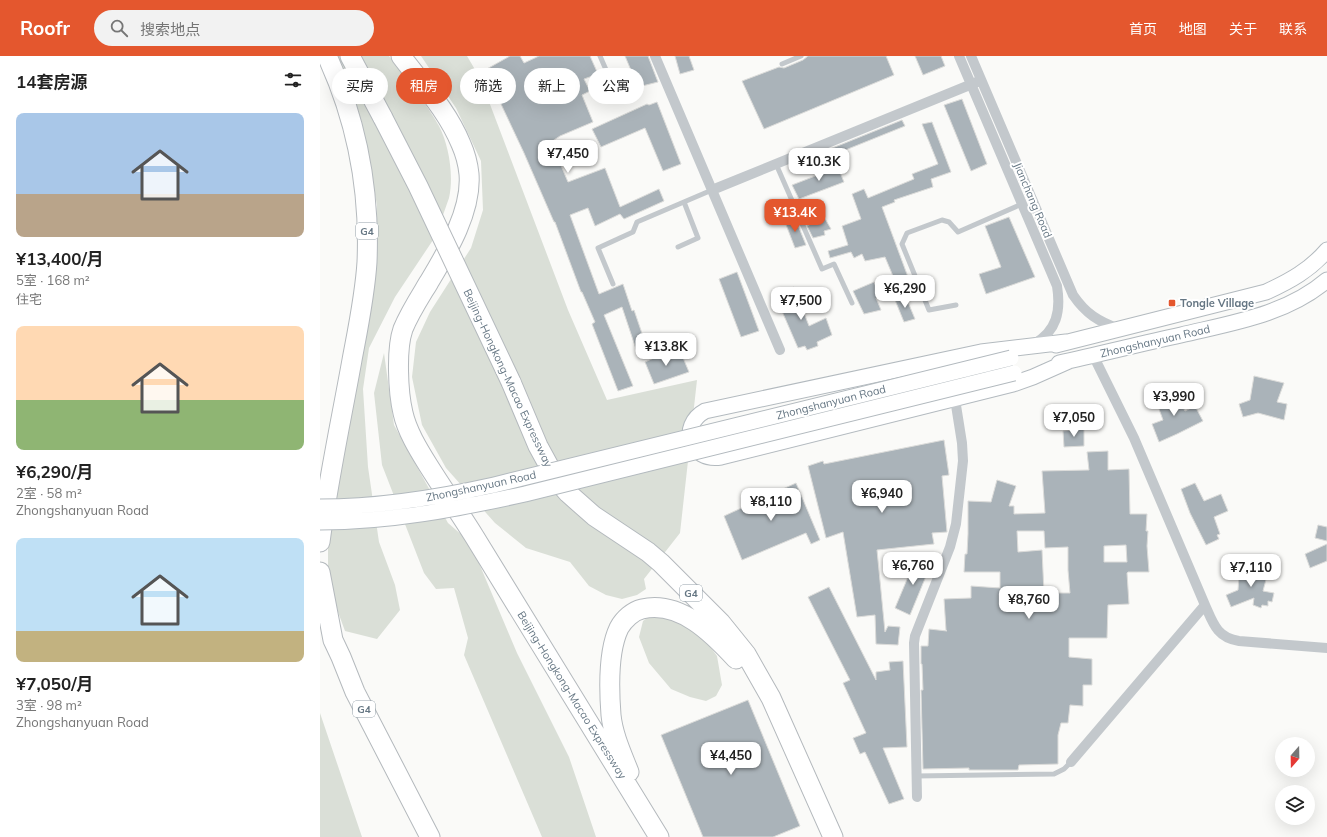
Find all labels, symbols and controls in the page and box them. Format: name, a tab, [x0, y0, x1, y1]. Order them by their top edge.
search box	[94, 10, 374, 46]
text: Roofr	[20, 16, 70, 40]
icon: search	[108, 17, 130, 39]
text: 搜索地点	[140, 20, 200, 39]
text: 首页	[1129, 20, 1157, 38]
text: 地图	[1179, 20, 1207, 38]
text: 关于	[1229, 20, 1257, 38]
text: 联系	[1279, 20, 1307, 38]
chip: 买房	[332, 68, 388, 104]
chip: 租房	[396, 68, 452, 104]
chip: 筛选	[460, 68, 516, 104]
chip: 新上	[524, 68, 580, 104]
chip: 公寓	[588, 68, 644, 104]
icon: filters	[282, 69, 304, 91]
text: 14套房源	[16, 71, 87, 92]
icon: home	[124, 139, 196, 211]
pin: ¥7,450	[535, 140, 601, 174]
text: ¥7,450	[547, 145, 589, 161]
pin: ¥10.3K	[786, 148, 852, 182]
text: ¥10.3K	[797, 153, 841, 169]
street label: Jianchang Road	[1011, 160, 1055, 240]
pin: ¥13.4K	[762, 199, 828, 233]
text: ¥13.4K	[773, 204, 817, 220]
road number: G4	[356, 223, 378, 239]
text: ¥13,400/月	[16, 248, 104, 269]
text: 5室 · 168 m²	[16, 272, 90, 288]
pin: ¥6,290	[872, 275, 938, 309]
text: ¥6,290	[884, 280, 926, 296]
street label: Beijing-Hongkong-Macao Expressway	[460, 287, 556, 470]
pin: ¥7,500	[768, 287, 834, 321]
text: 住宅	[16, 291, 42, 307]
text: ¥7,500	[780, 292, 822, 308]
place label: Tongle Village	[1180, 296, 1254, 310]
marker: Tongle Village	[1167, 298, 1177, 308]
street label: Zhongshanyuan Road	[1099, 322, 1211, 360]
pin: ¥13.8K	[633, 333, 699, 367]
text: ¥13.8K	[644, 338, 688, 354]
icon: home	[124, 352, 196, 424]
street label: Zhongshanyuan Road	[775, 382, 887, 422]
pin: ¥3,990	[1141, 383, 1207, 417]
text: ¥3,990	[1153, 388, 1195, 404]
pin: ¥7,050	[1041, 404, 1107, 438]
text: ¥7,050	[1053, 409, 1095, 425]
text: ¥6,290/月	[16, 461, 94, 482]
street label: Zhongshanyuan Road	[425, 467, 537, 505]
pin: ¥6,940	[849, 480, 915, 514]
text: 2室 · 58 m²	[16, 485, 82, 501]
text: ¥6,940	[861, 485, 903, 501]
pin: ¥8,110	[738, 488, 804, 522]
text: ¥8,110	[750, 493, 792, 509]
text: Zhongshanyuan Road	[16, 502, 149, 518]
pin: ¥6,760	[880, 552, 946, 586]
pin: ¥7,110	[1218, 554, 1284, 588]
text: ¥6,760	[892, 557, 934, 573]
text: ¥7,110	[1230, 559, 1272, 575]
icon: home	[124, 564, 196, 636]
road number: G4	[680, 585, 702, 601]
pin: ¥8,760	[996, 586, 1062, 620]
text: ¥8,760	[1008, 591, 1050, 607]
street label: Beijing-Hongkong-Macao Expressway	[514, 609, 630, 782]
text: ¥7,050/月	[16, 673, 94, 694]
text: 3室 · 98 m²	[16, 697, 82, 713]
road number: G4	[353, 701, 375, 717]
text: Zhongshanyuan Road	[16, 714, 149, 730]
north arrow	[1275, 737, 1315, 777]
map controls	[1275, 737, 1315, 825]
pin: ¥4,450	[698, 742, 764, 776]
text: ¥4,450	[710, 747, 752, 763]
button: layers	[1275, 785, 1315, 825]

